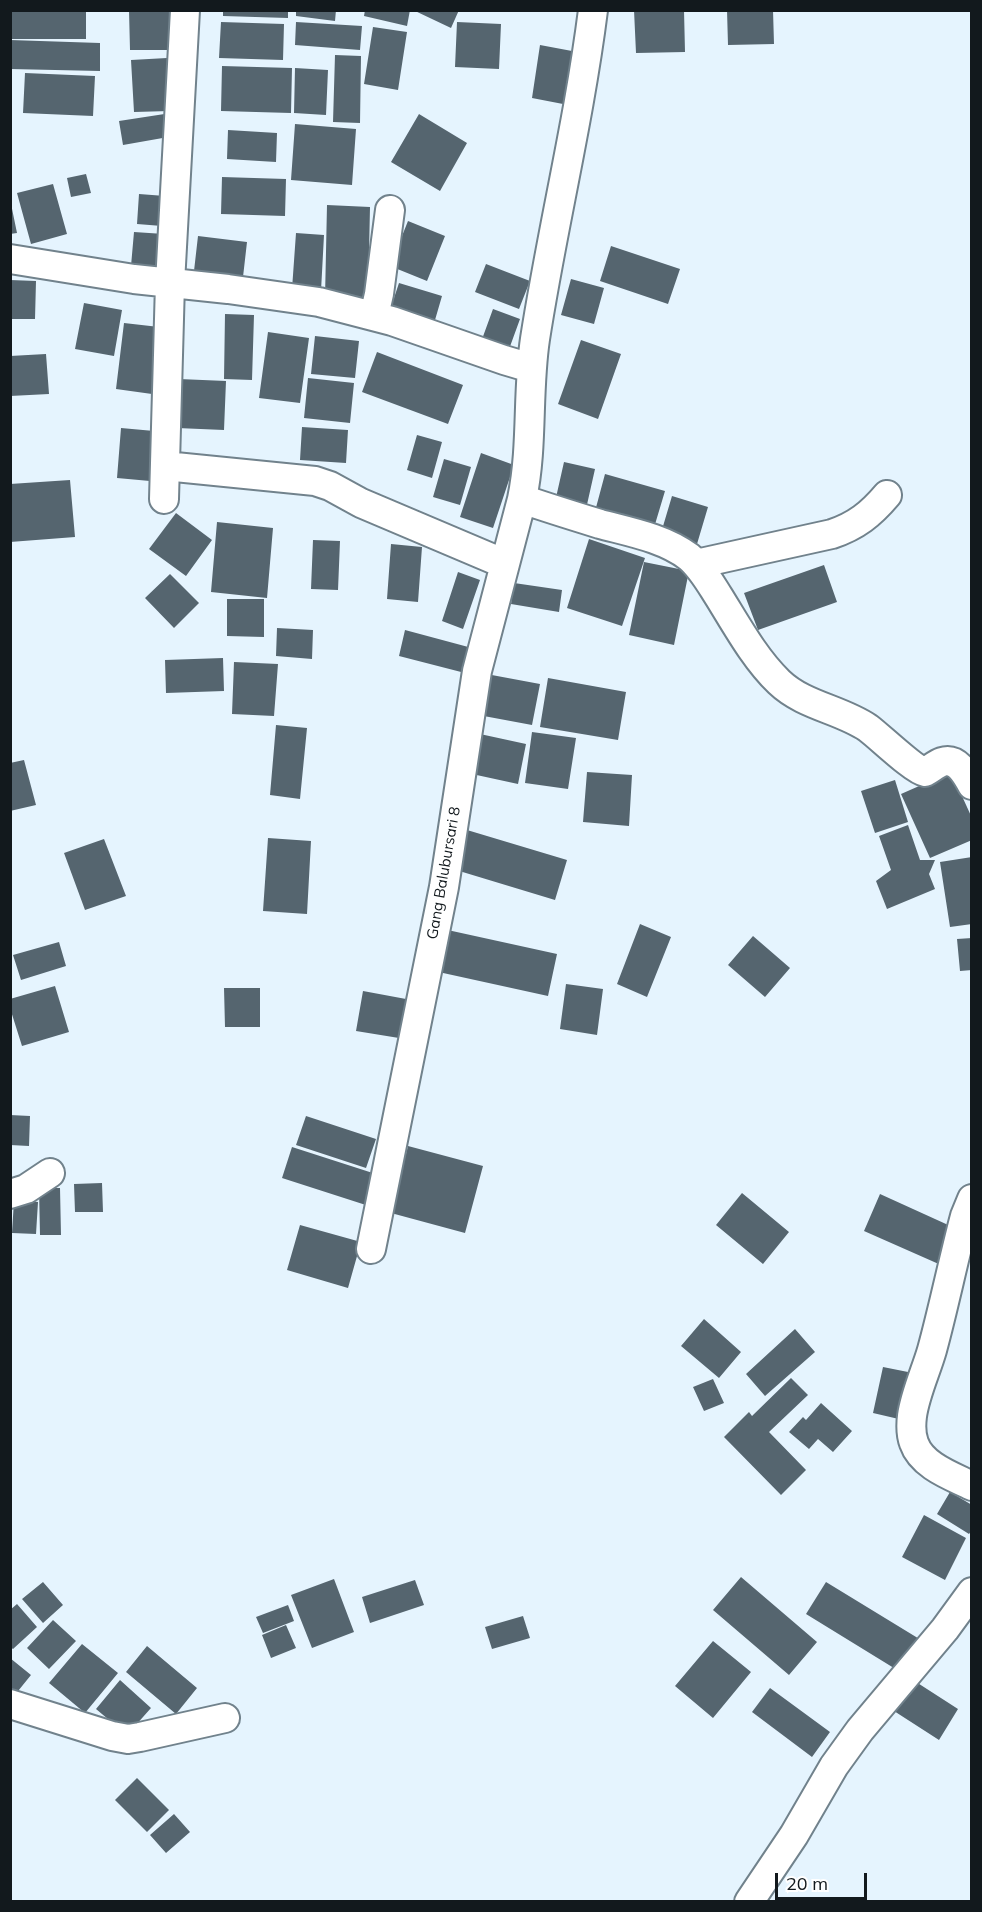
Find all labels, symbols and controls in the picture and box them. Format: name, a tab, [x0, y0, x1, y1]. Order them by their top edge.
street label: Gang Balubursari 8	[423, 805, 465, 941]
scale bar	[778, 1861, 870, 1899]
text: 20 m	[786, 1872, 828, 1895]

